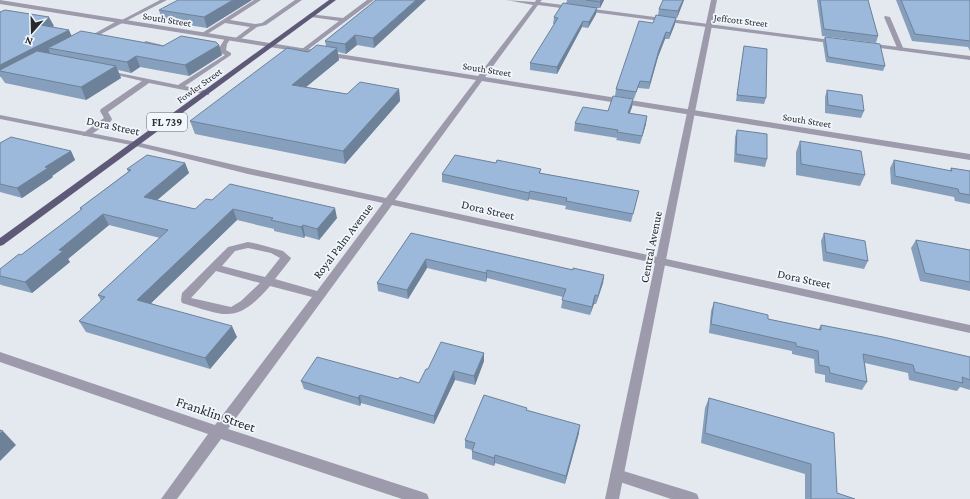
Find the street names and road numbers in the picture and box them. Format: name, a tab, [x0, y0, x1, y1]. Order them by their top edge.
street label: South Street	[142, 10, 193, 29]
street label: Jeffcott Street	[712, 12, 769, 29]
street label: South Street	[462, 60, 513, 79]
street label: Fowler Street	[175, 65, 224, 105]
street label: South Street	[782, 111, 833, 130]
road number: FL 739	[147, 113, 187, 131]
street label: Dora Street	[85, 114, 142, 139]
street label: Dora Street	[460, 197, 517, 223]
street label: Royal Palm Avenue	[310, 201, 376, 281]
street label: Central Avenue	[637, 210, 665, 284]
street label: Dora Street	[776, 267, 833, 292]
street label: Franklin Street	[174, 393, 258, 435]

